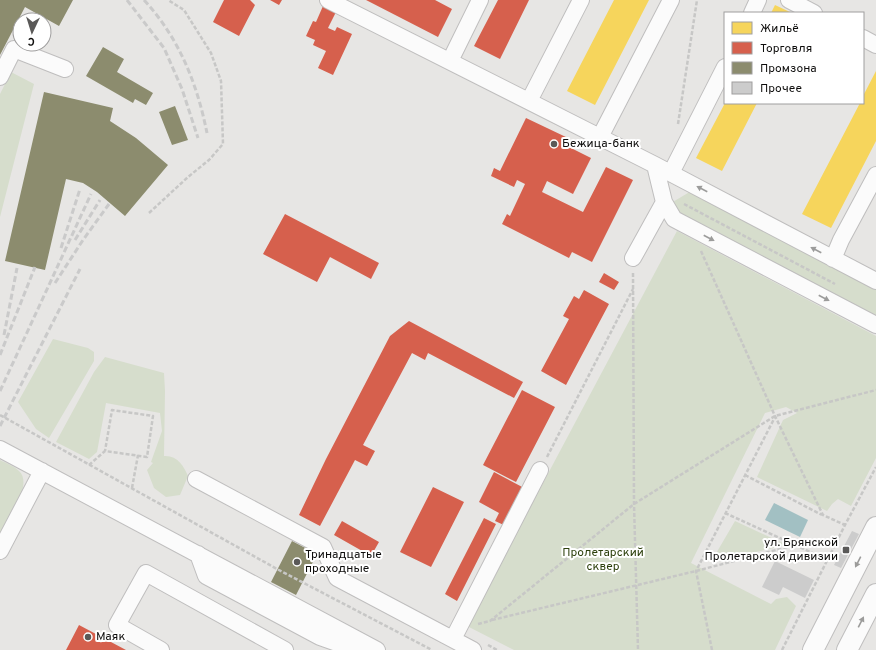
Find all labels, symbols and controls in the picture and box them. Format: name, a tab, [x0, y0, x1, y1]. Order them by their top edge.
north arrow	[12, 12, 52, 52]
legend	[724, 12, 864, 104]
text: Жильё	[760, 21, 799, 37]
text: С	[27, 34, 35, 48]
text: Торговля	[760, 41, 812, 57]
text: Промзона	[760, 61, 817, 77]
text: Прочее	[760, 81, 802, 97]
place label: Бежица-банк	[562, 136, 640, 152]
marker: Бежица-банк	[549, 139, 559, 149]
one-way arrow	[696, 186, 707, 193]
one-way arrow	[703, 234, 715, 241]
one-way arrow	[811, 247, 822, 254]
one-way arrow	[818, 295, 830, 301]
place label: ул. Брянской Пролетарской дивизии	[705, 535, 838, 565]
park label: Пролетарский сквер	[562, 545, 644, 575]
marker: ул. Брянской Пролетарской дивизии	[841, 545, 851, 555]
place label: Тринадцатые проходные	[305, 547, 382, 577]
one-way arrow	[855, 556, 861, 567]
marker: Тринадцатые проходные	[292, 557, 302, 567]
one-way arrow	[858, 616, 865, 628]
place label: Маяк	[96, 629, 125, 645]
marker: Маяк	[83, 632, 93, 642]

